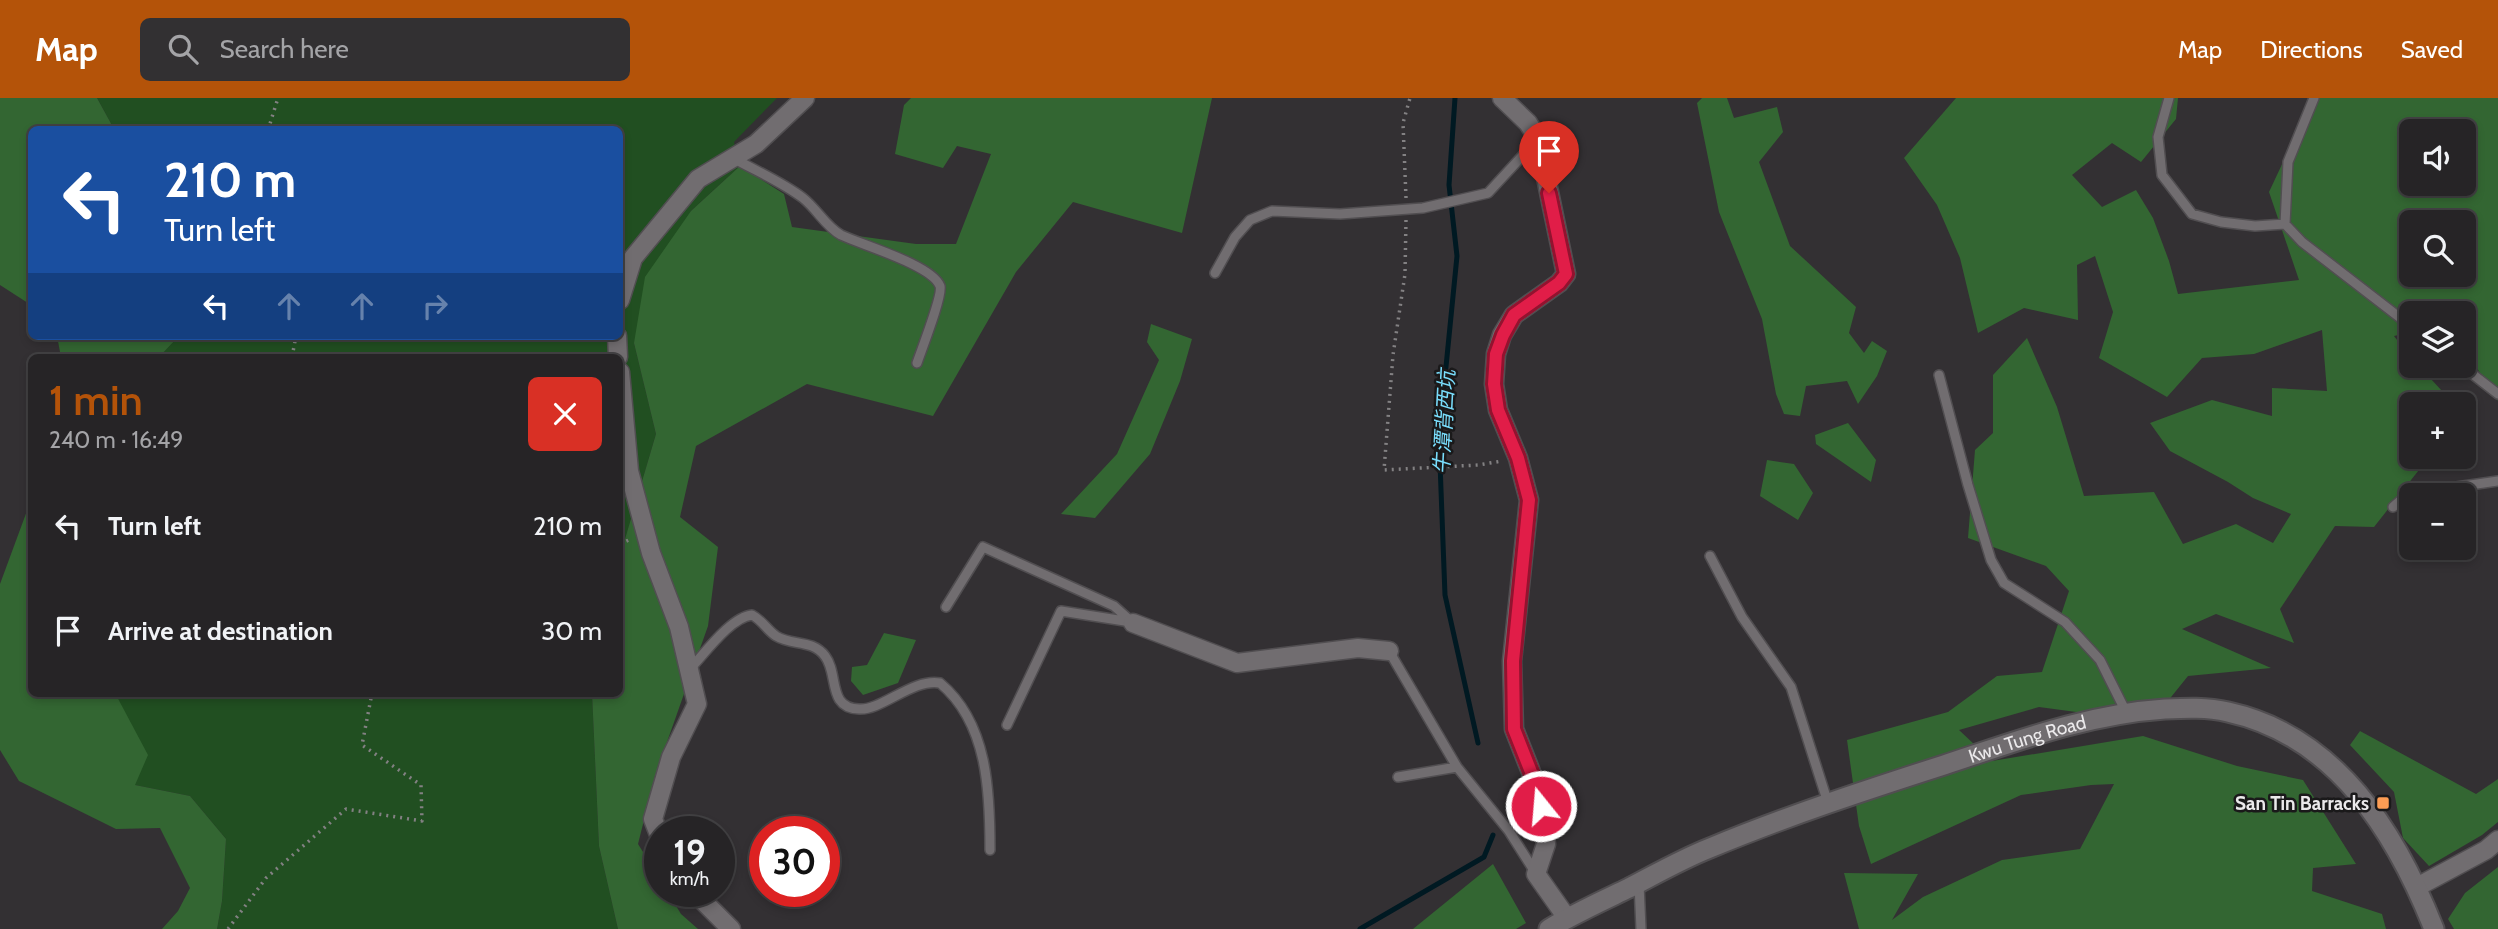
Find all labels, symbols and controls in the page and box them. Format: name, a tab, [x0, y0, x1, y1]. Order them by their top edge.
search box	[140, 18, 630, 81]
text: Map	[35, 29, 98, 69]
icon: search	[164, 30, 202, 68]
text: Search here	[220, 33, 349, 65]
text: Map	[2178, 35, 2222, 64]
text: Directions	[2260, 35, 2363, 64]
text: Saved	[2401, 35, 2463, 64]
map controls	[2399, 119, 2476, 560]
button: sound	[2399, 119, 2476, 196]
pin	[1519, 121, 1579, 193]
icon: arrive	[1530, 132, 1568, 170]
text: 210 m	[164, 150, 296, 209]
icon: left	[49, 154, 140, 245]
text: Turn left	[164, 210, 275, 249]
button: search	[2399, 210, 2476, 287]
icon: left	[197, 287, 235, 325]
icon: ahead	[270, 287, 308, 325]
icon: ahead	[343, 287, 381, 325]
icon: right	[416, 287, 454, 325]
button: layers	[2399, 301, 2476, 378]
water label: 牛潭背西坑	[1429, 366, 1459, 475]
text: 1 min	[49, 374, 143, 426]
button: close	[528, 377, 602, 451]
button: +	[2399, 392, 2476, 469]
text: 240 m · 16:49	[49, 426, 183, 454]
button: −	[2399, 483, 2476, 560]
icon: left	[49, 507, 87, 545]
text: Turn left	[108, 510, 201, 542]
text: 210 m	[533, 510, 602, 542]
icon: arrive	[49, 612, 87, 650]
text: Arrive at destination	[108, 615, 333, 647]
text: 30 m	[541, 615, 602, 647]
street label: Kwu Tung Road	[1965, 710, 2088, 768]
position arrow	[1504, 769, 1578, 843]
place label: San Tin Barracks	[2235, 792, 2369, 815]
marker: San Tin Barracks	[2375, 795, 2391, 811]
speed limit sign: 30	[749, 816, 840, 907]
text: 19	[673, 831, 706, 874]
text: km/h	[670, 868, 709, 890]

